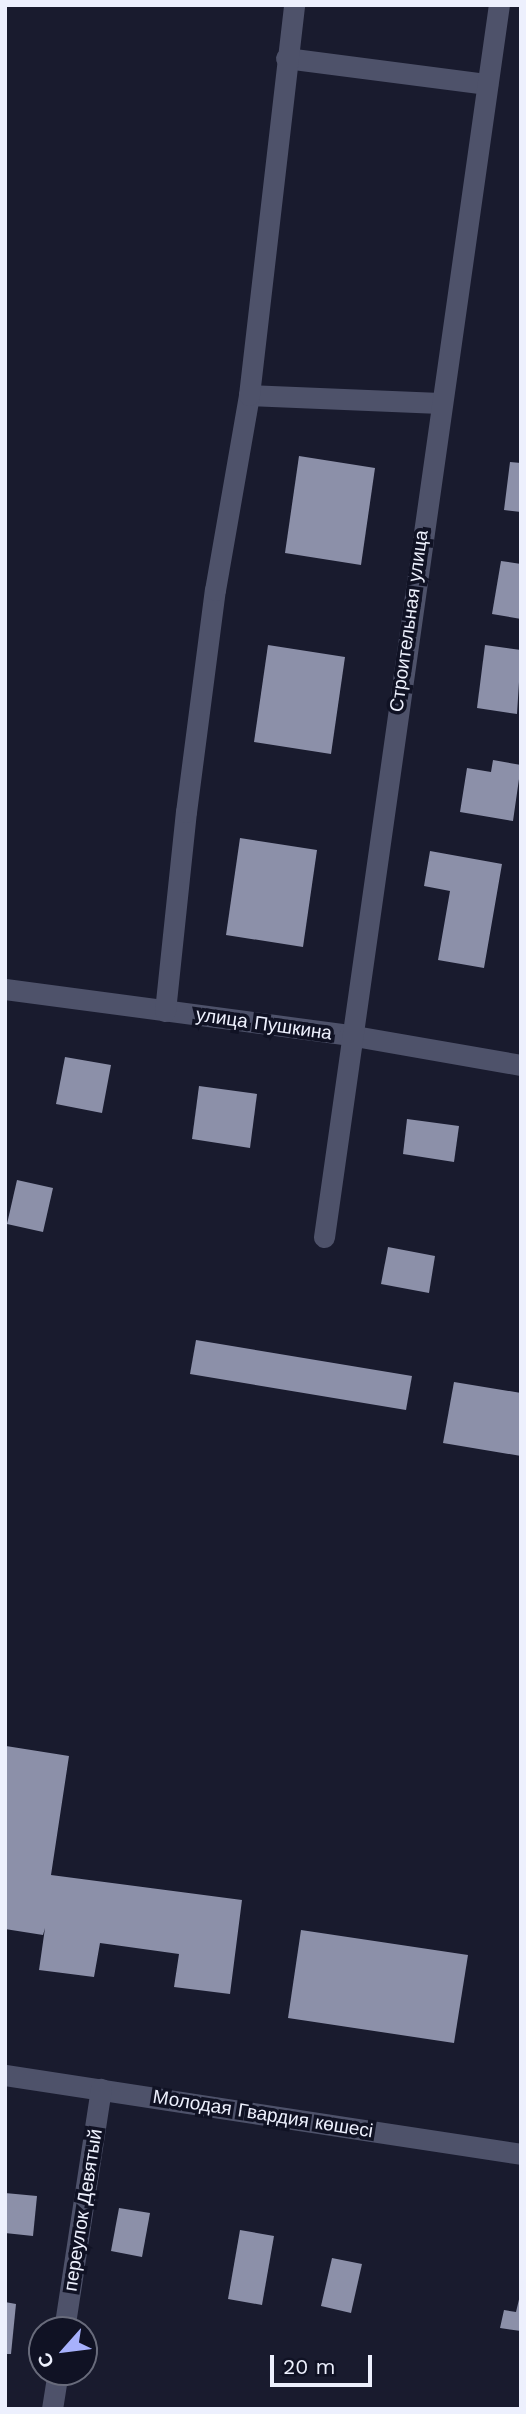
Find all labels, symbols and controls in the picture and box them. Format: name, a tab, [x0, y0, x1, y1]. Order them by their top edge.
street label: Строительная улица	[385, 528, 433, 714]
street label: улица Пушкина	[195, 1003, 333, 1045]
street label: Молодая Гвардия көшесі	[151, 2085, 375, 2143]
street label: переулок Девятый	[59, 2127, 107, 2293]
north arrow	[28, 2316, 98, 2386]
scale bar	[274, 2340, 376, 2384]
text: С	[32, 2349, 59, 2372]
text: 20 m	[283, 2354, 335, 2379]

